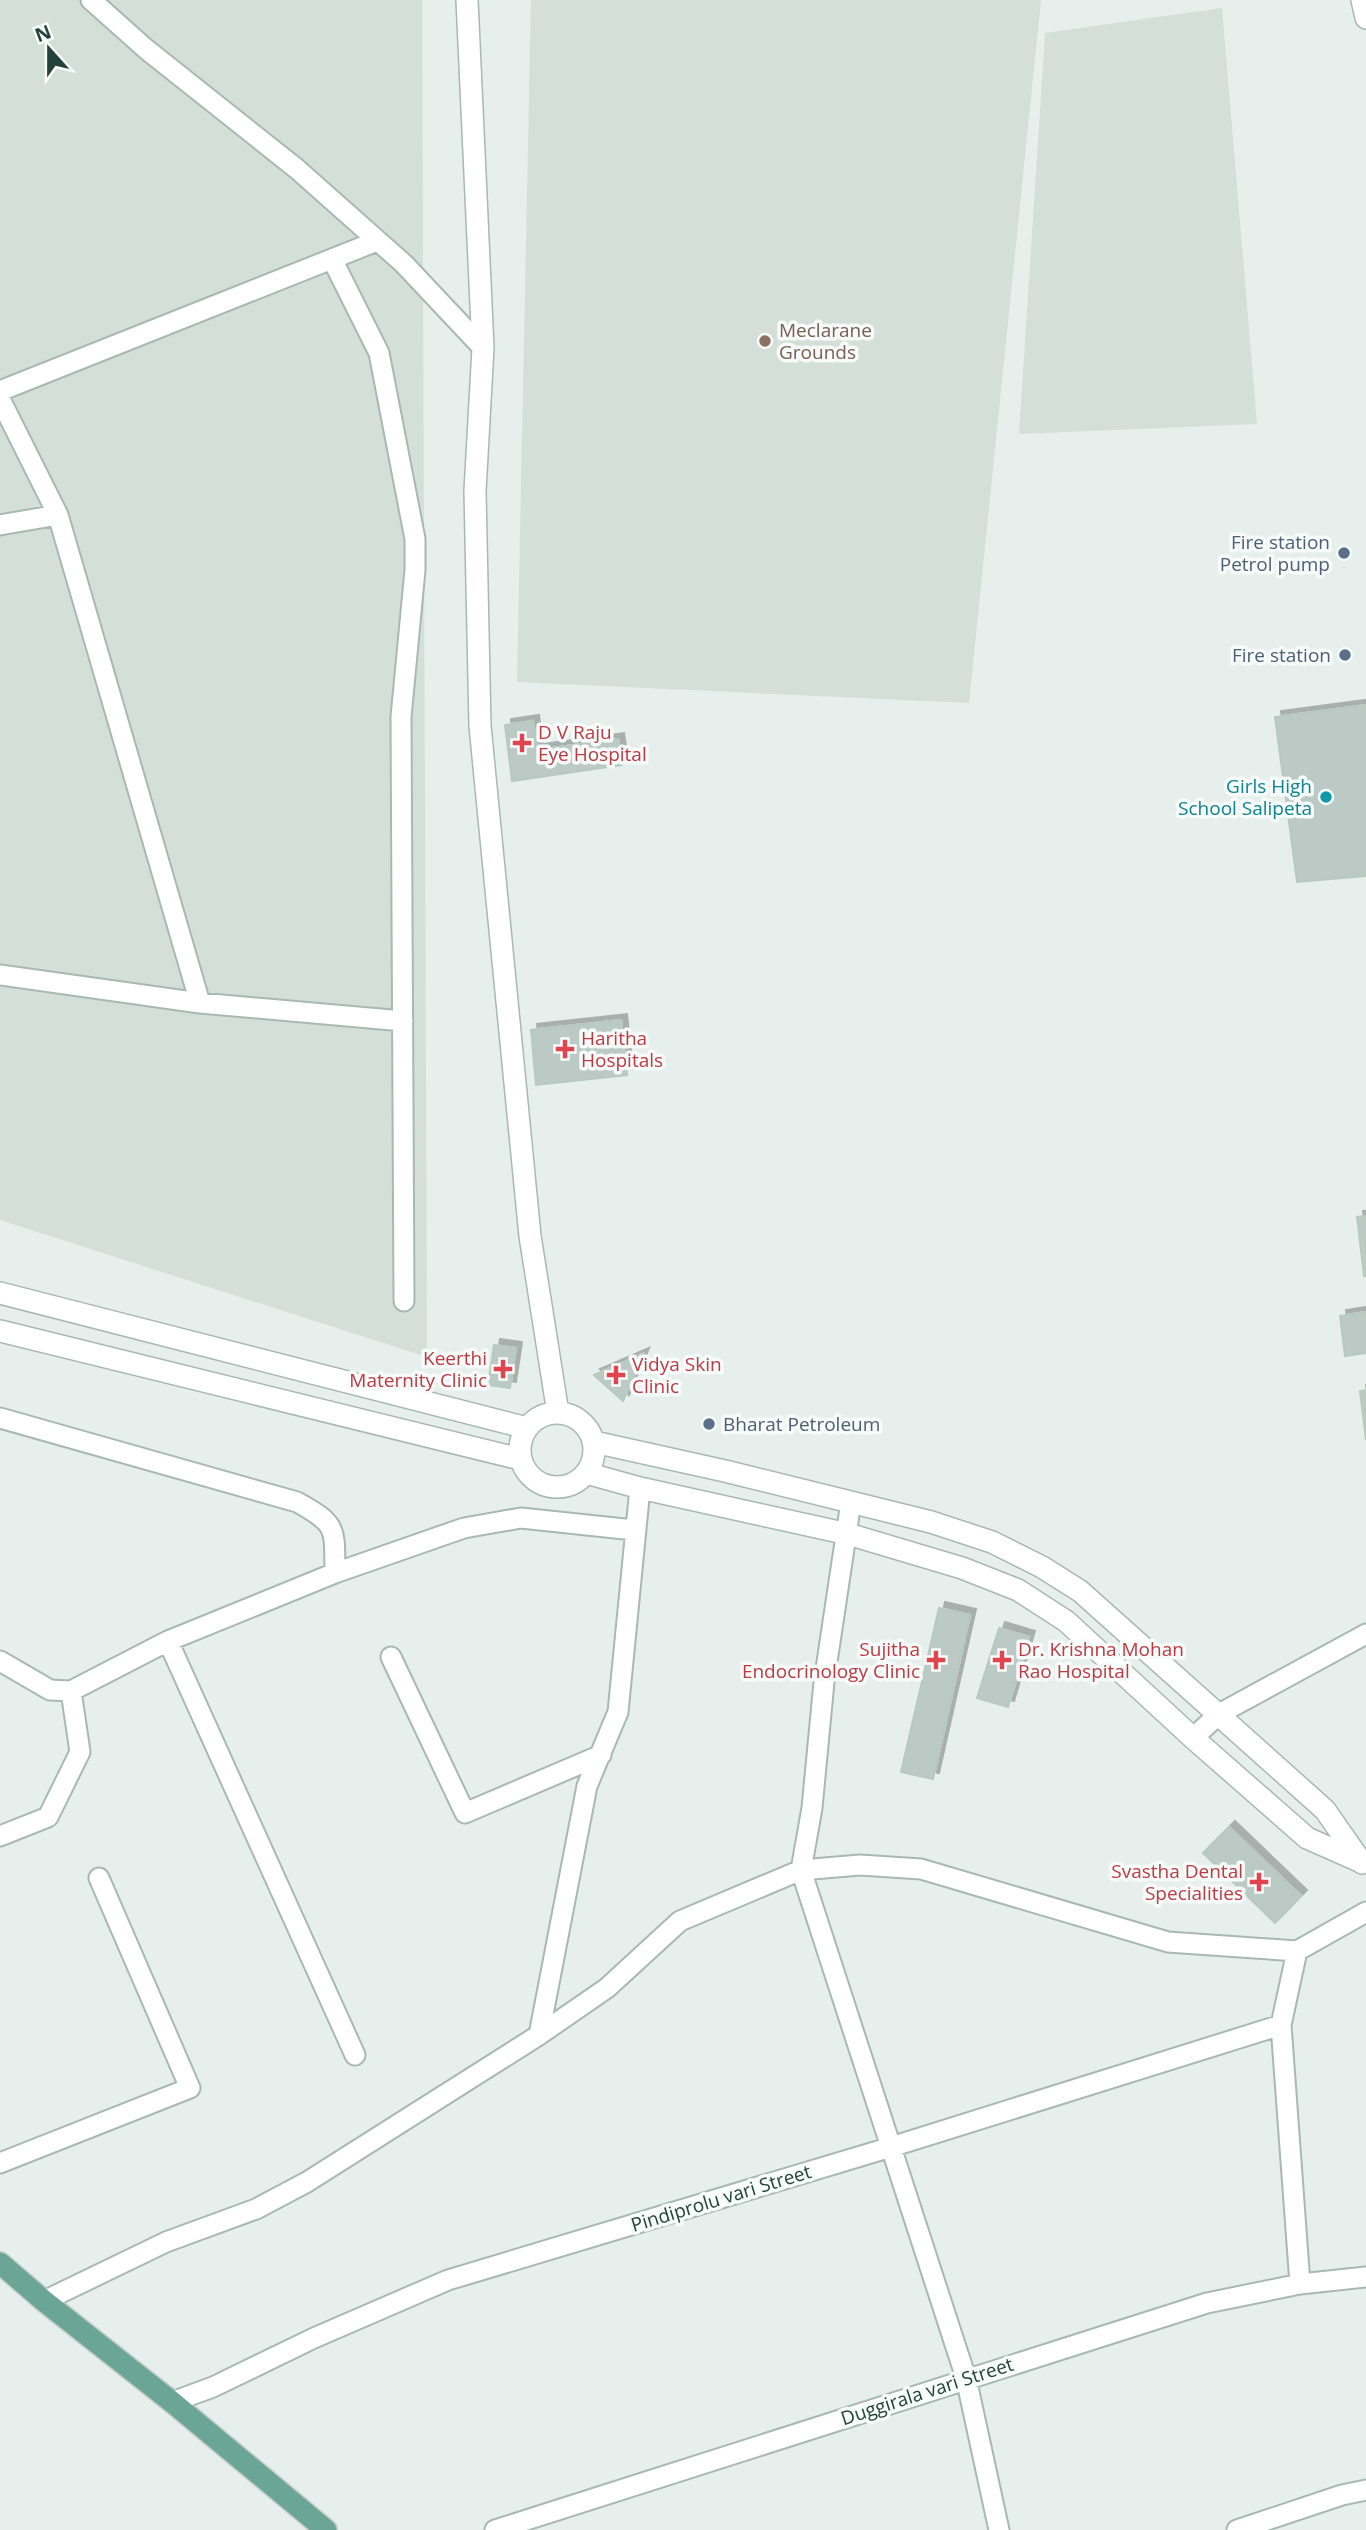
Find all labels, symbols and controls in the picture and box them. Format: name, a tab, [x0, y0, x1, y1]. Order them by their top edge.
north arrow	[14, 14, 84, 84]
text: N	[31, 18, 55, 48]
place label: Meclarane Grounds	[779, 317, 872, 365]
marker: Meclarane Grounds	[757, 333, 773, 349]
place label: Fire station Petrol pump	[1220, 529, 1330, 577]
marker: Fire station Petrol pump	[1336, 545, 1352, 561]
place label: Fire station	[1232, 642, 1331, 668]
marker: Fire station	[1337, 647, 1353, 663]
place label: D V Raju Eye Hospital	[538, 719, 647, 767]
marker: D V Raju Eye Hospital	[512, 733, 532, 753]
place label: Girls High School Salipeta	[1178, 773, 1312, 821]
marker: Girls High School Salipeta	[1318, 789, 1334, 805]
place label: Haritha Hospitals	[581, 1025, 663, 1073]
marker: Haritha Hospitals	[555, 1039, 575, 1059]
place label: Keerthi Maternity Clinic	[349, 1345, 487, 1393]
place label: Vidya Skin Clinic	[632, 1351, 722, 1399]
marker: Keerthi Maternity Clinic	[493, 1359, 513, 1379]
marker: Vidya Skin Clinic	[606, 1365, 626, 1385]
place label: Bharat Petroleum	[723, 1411, 880, 1437]
marker: Bharat Petroleum	[701, 1416, 717, 1432]
place label: Sujitha Endocrinology Clinic	[742, 1636, 920, 1684]
place label: Dr. Krishna Mohan Rao Hospital	[1018, 1636, 1184, 1684]
marker: Sujitha Endocrinology Clinic	[926, 1650, 946, 1670]
marker: Dr. Krishna Mohan Rao Hospital	[992, 1650, 1012, 1670]
place label: Svastha Dental Specialities	[1111, 1858, 1243, 1906]
marker: Svastha Dental Specialities	[1249, 1872, 1269, 1892]
street label: Pindiprolu vari Street	[628, 2158, 814, 2238]
street label: Duggirala vari Street	[837, 2351, 1017, 2431]

